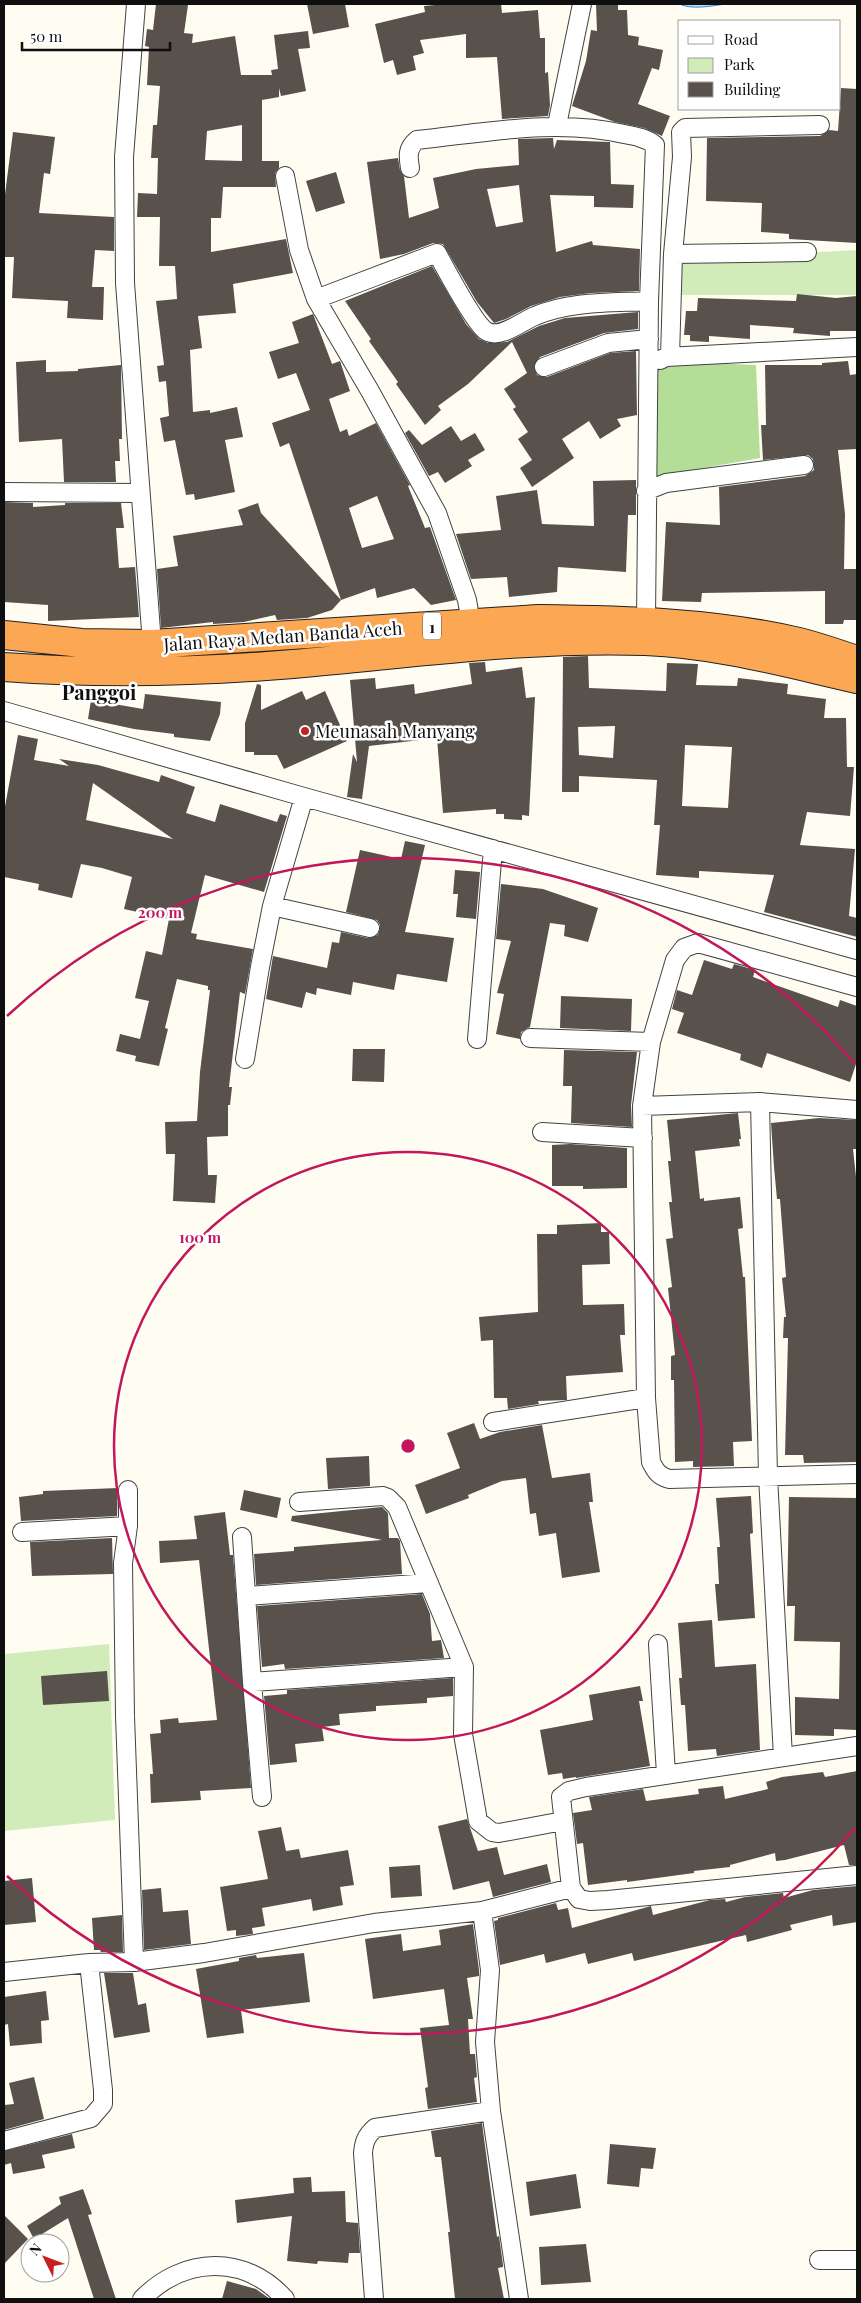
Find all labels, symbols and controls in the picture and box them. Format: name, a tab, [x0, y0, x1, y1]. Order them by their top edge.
scale bar	[22, 20, 170, 52]
legend	[678, 20, 841, 110]
text: 50 m	[30, 26, 63, 46]
text: Road	[724, 29, 758, 49]
text: Park	[724, 54, 756, 74]
text: Building	[724, 79, 781, 99]
road number: 1	[423, 612, 441, 640]
street label: Jalan Raya Medan Banda Aceh	[162, 616, 404, 656]
district label: Panggoi	[62, 678, 136, 705]
place label: Meunasah Manyang	[315, 719, 475, 743]
marker: Meunasah Manyang	[299, 725, 311, 737]
text: 200 m	[138, 902, 183, 922]
text: 100 m	[179, 1227, 222, 1247]
centre of rings	[399, 1437, 417, 1455]
north arrow	[20, 2233, 70, 2283]
text: N	[25, 2239, 45, 2259]

